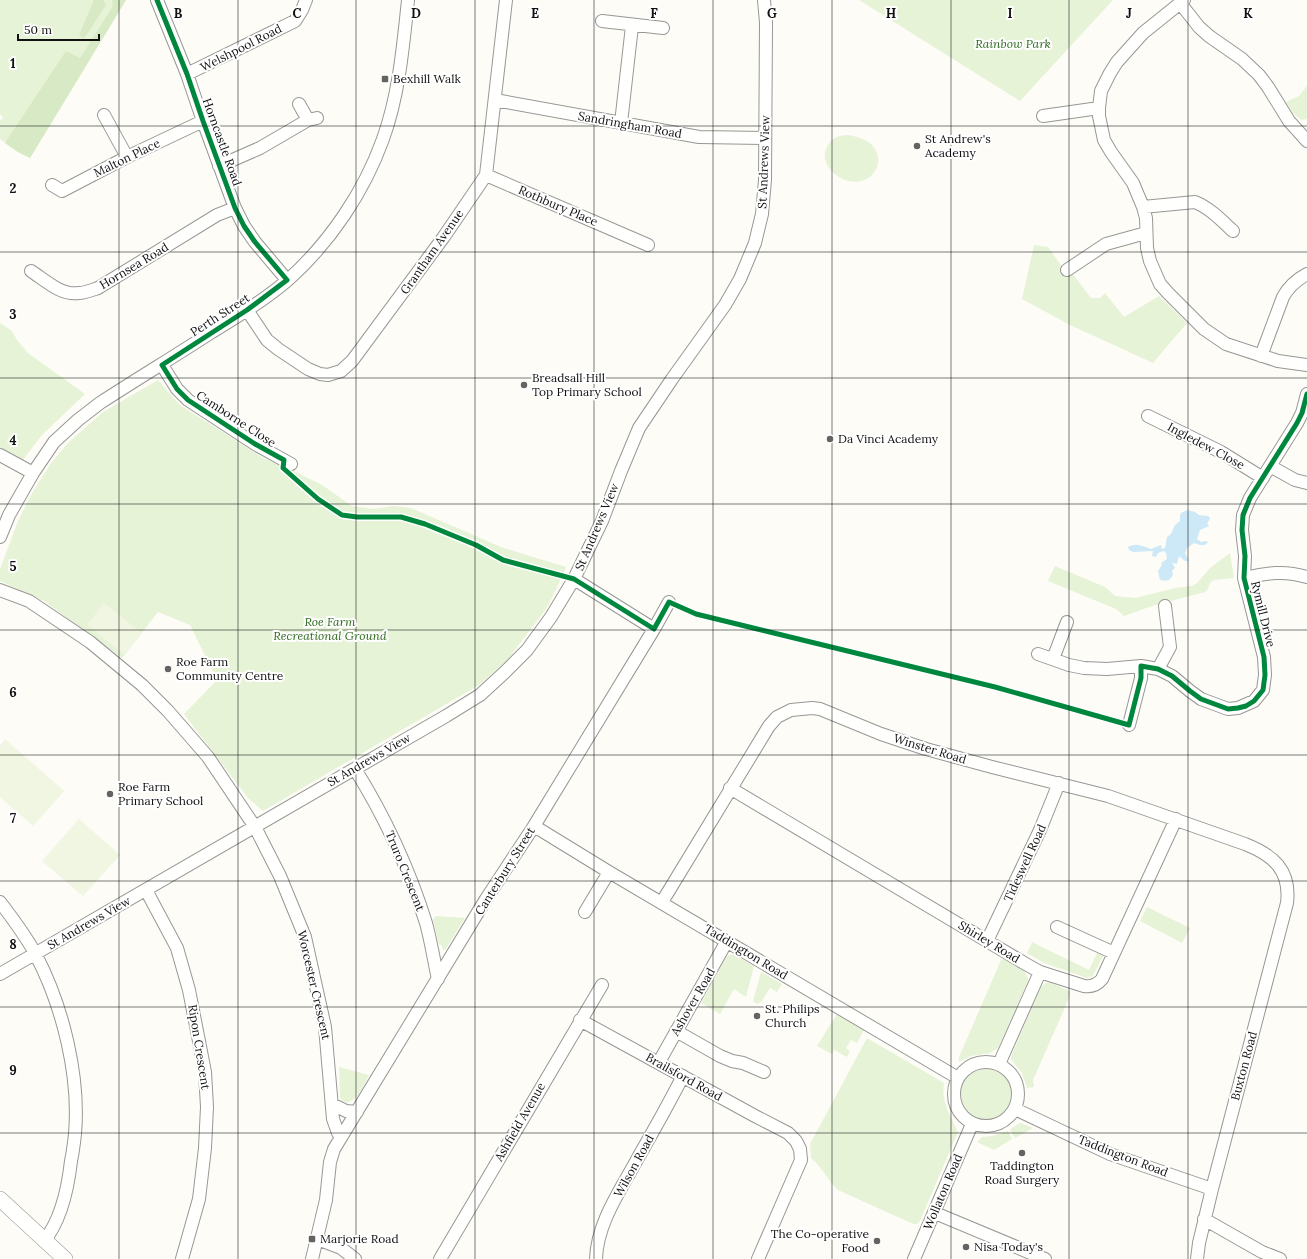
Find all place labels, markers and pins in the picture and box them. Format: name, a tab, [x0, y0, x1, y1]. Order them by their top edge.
place label: Bexhill Walk	[393, 71, 461, 86]
marker: Bexhill Walk	[380, 74, 390, 84]
place label: St Andrew's Academy	[924, 131, 991, 160]
marker: St Andrew's Academy	[912, 141, 922, 151]
place label: Breadsall Hill Top Primary School	[532, 370, 642, 399]
marker: Breadsall Hill Top Primary School	[519, 380, 529, 390]
place label: Da Vinci Academy	[838, 431, 939, 446]
marker: Da Vinci Academy	[825, 434, 835, 444]
place label: Roe Farm Community Centre	[176, 654, 284, 683]
marker: Roe Farm Community Centre	[163, 664, 173, 674]
place label: Roe Farm Primary School	[118, 779, 203, 808]
marker: Roe Farm Primary School	[105, 789, 115, 799]
place label: St. Philips Church	[765, 1001, 820, 1030]
marker: St. Philips Church	[752, 1011, 762, 1021]
marker: Taddington Road Surgery	[1017, 1148, 1027, 1158]
place label: Taddington Road Surgery	[985, 1158, 1060, 1187]
place label: The Co-operative Food	[771, 1226, 869, 1255]
place label: Marjorie Road	[320, 1231, 399, 1246]
marker: Marjorie Road	[307, 1234, 317, 1244]
marker: The Co-operative Food	[872, 1236, 882, 1246]
place label: Nisa Today's	[974, 1239, 1044, 1254]
marker: Nisa Today's	[961, 1242, 971, 1252]

